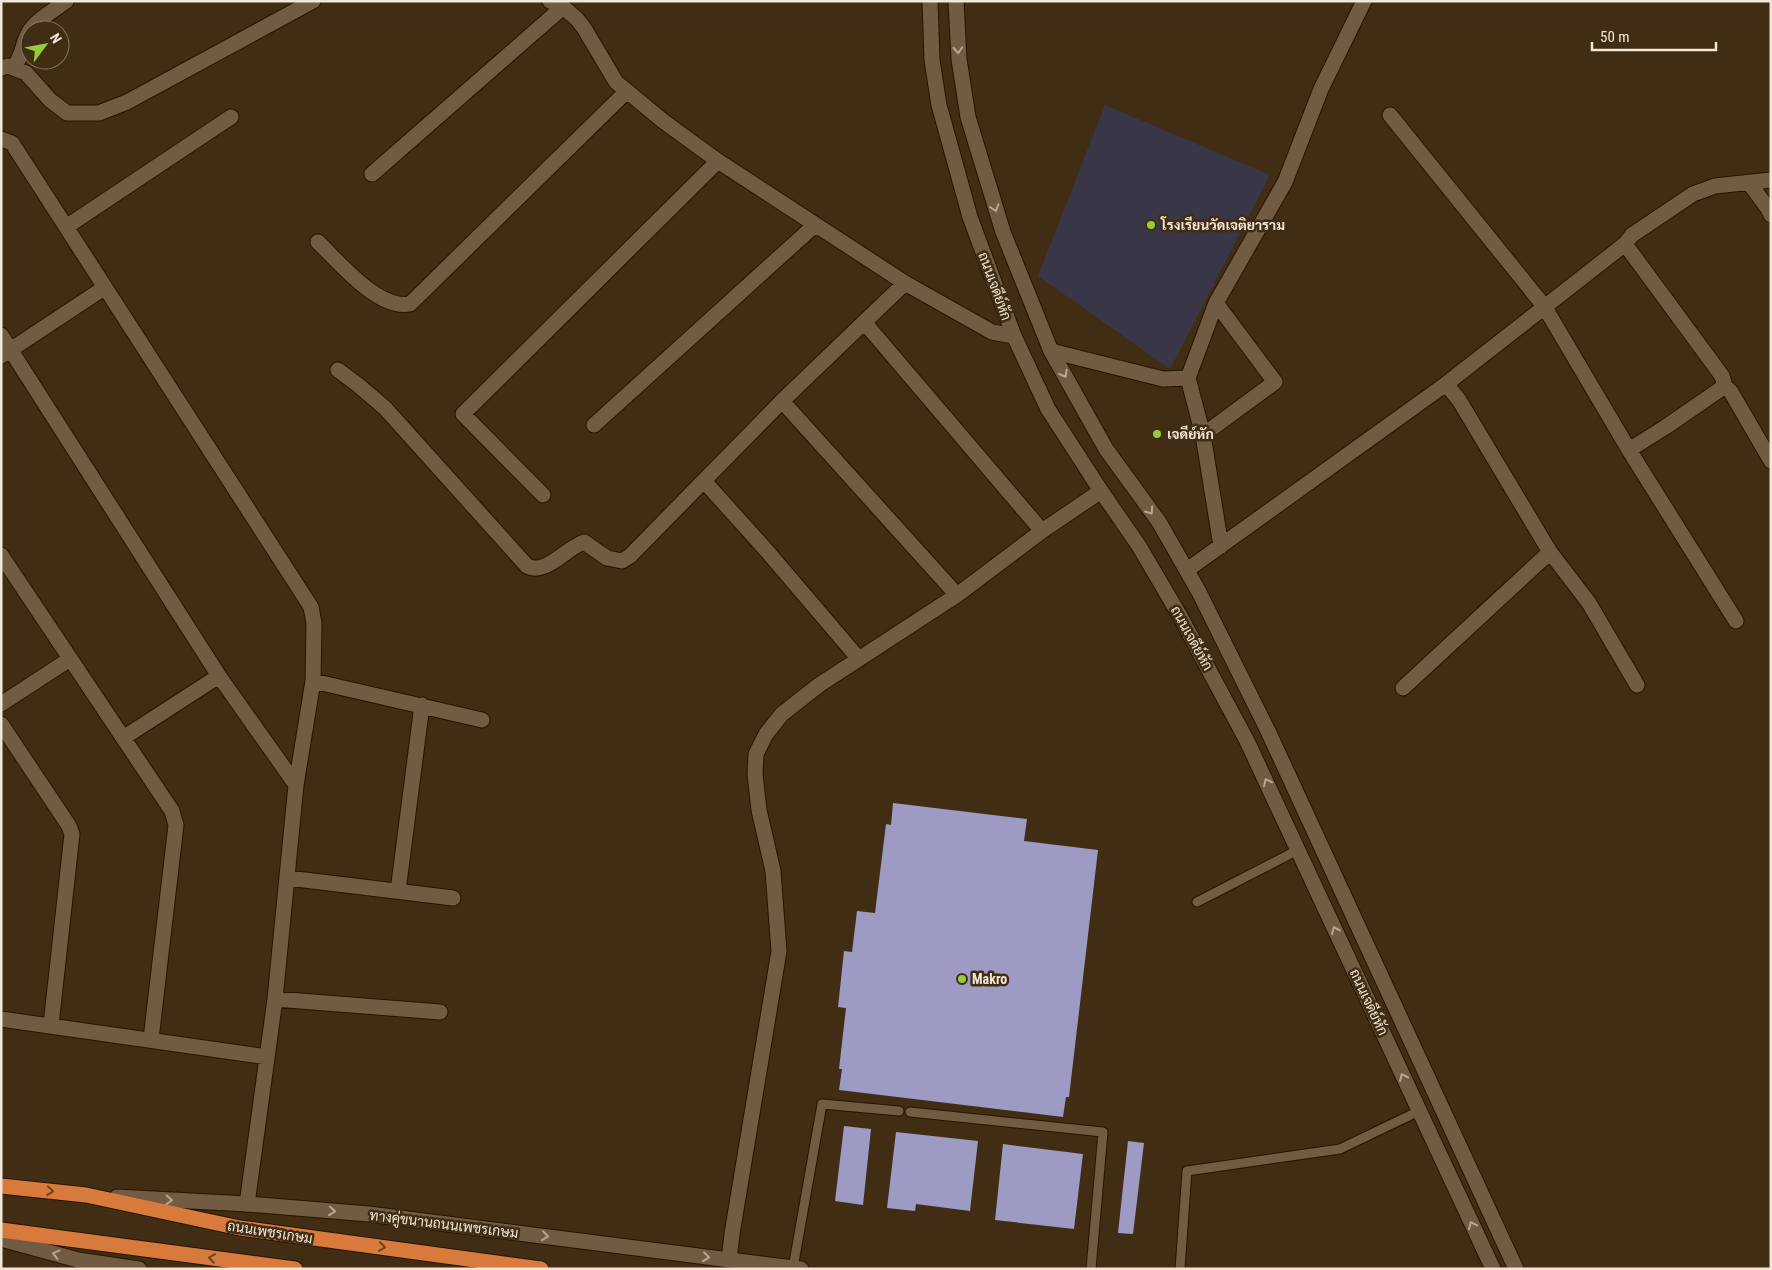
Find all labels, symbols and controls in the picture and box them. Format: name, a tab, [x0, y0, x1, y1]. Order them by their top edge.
north arrow	[20, 20, 70, 70]
scale bar	[1592, 20, 1716, 52]
text: 50 m	[1600, 28, 1630, 46]
text: N	[47, 30, 65, 46]
one-way arrow	[953, 46, 964, 54]
one-way arrow	[990, 203, 1000, 211]
place label: โรงเรียนวัดเจติยาราม	[1160, 216, 1285, 233]
marker: โรงเรียนวัดเจติยาราม	[1145, 219, 1157, 231]
street label: ถนนเจดีย์หัก	[975, 249, 1016, 322]
one-way arrow	[1057, 368, 1067, 377]
place label: เจดีย์หัก	[1167, 425, 1214, 442]
marker: เจดีย์หัก	[1151, 428, 1163, 440]
one-way arrow	[1144, 505, 1153, 515]
street label: ถนนเจดีย์หัก	[1168, 602, 1217, 673]
one-way arrow	[1263, 779, 1273, 788]
one-way arrow	[1331, 926, 1341, 935]
street label: ถนนเจดีย์หัก	[1347, 966, 1392, 1038]
place label: Makro	[972, 971, 1007, 987]
marker: Makro	[956, 973, 968, 985]
one-way arrow	[1399, 1073, 1410, 1082]
one-way arrow	[46, 1185, 54, 1196]
one-way arrow	[166, 1195, 174, 1206]
one-way arrow	[328, 1206, 336, 1217]
street label: ทางคู่ขนานถนนเพชรเกษม	[368, 1207, 519, 1243]
street label: ถนนเพชรเกษม	[226, 1217, 314, 1247]
one-way arrow	[1468, 1221, 1478, 1230]
one-way arrow	[541, 1231, 549, 1241]
one-way arrow	[378, 1242, 387, 1252]
one-way arrow	[53, 1250, 61, 1260]
one-way arrow	[703, 1251, 711, 1262]
one-way arrow	[208, 1253, 216, 1264]

